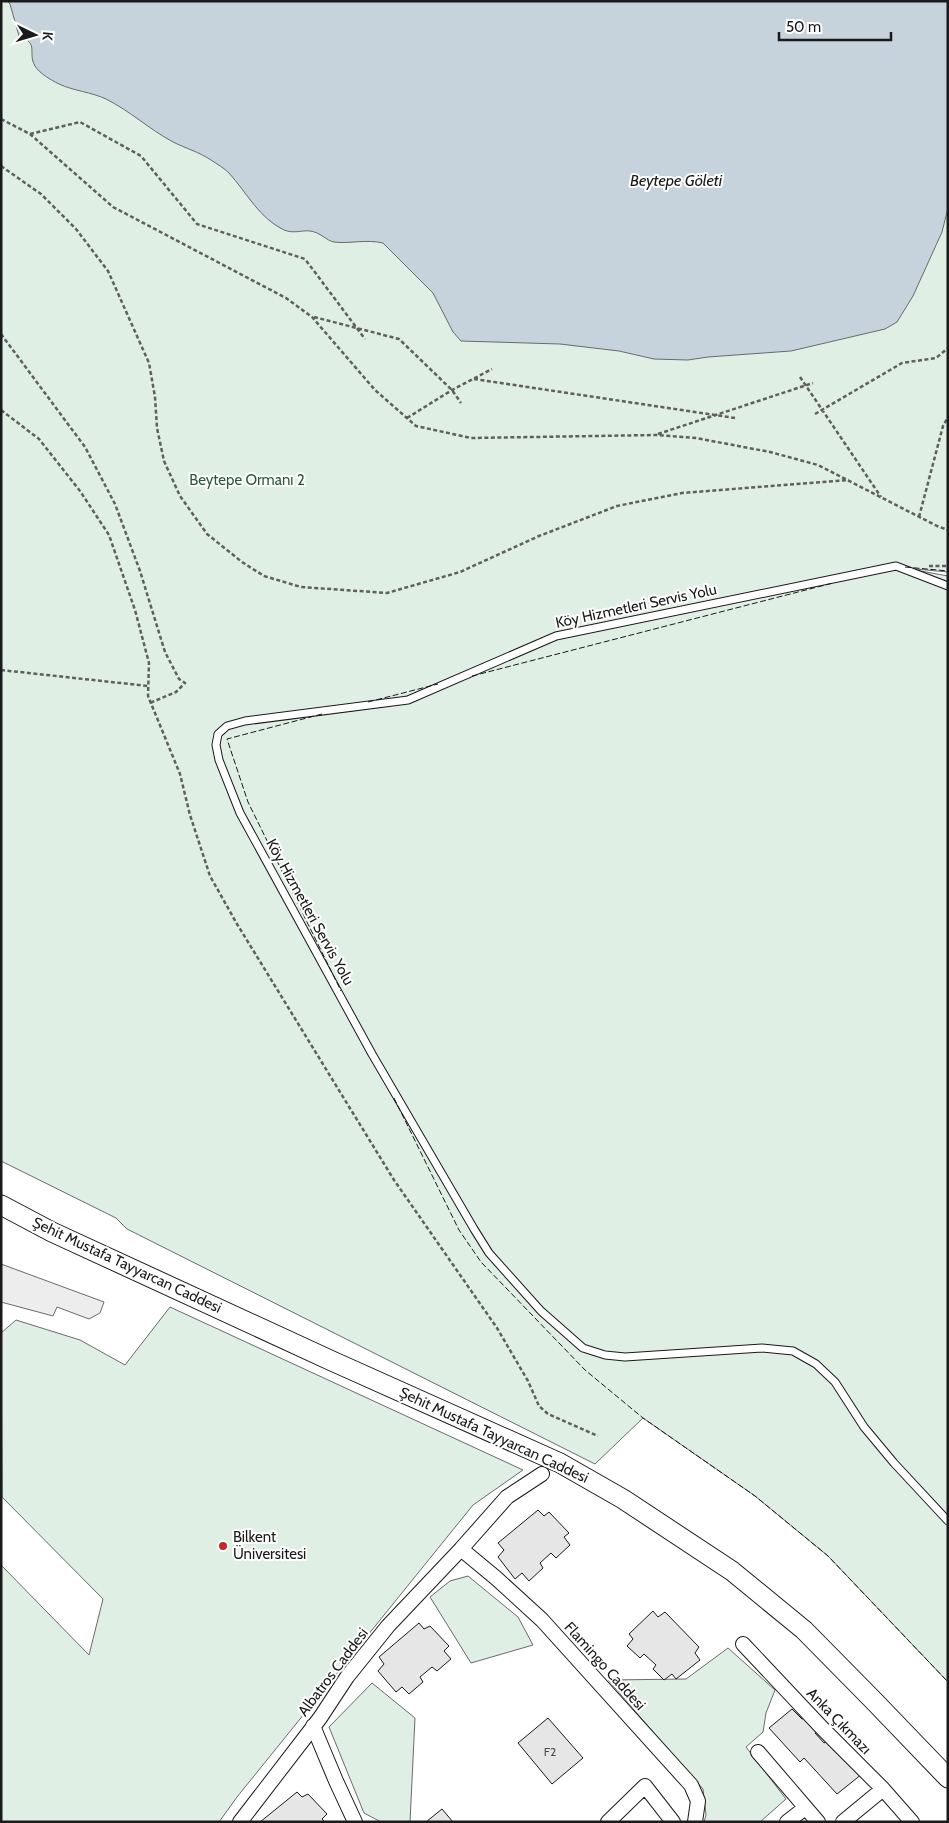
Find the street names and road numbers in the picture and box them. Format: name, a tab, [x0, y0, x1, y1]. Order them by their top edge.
street label: Köy Hizmetleri Servis Yolu	[554, 580, 718, 632]
street label: Köy Hizmetleri Servis Yolu	[262, 836, 358, 988]
street label: Şehit Mustafa Tayyarcan Caddesi	[30, 1213, 224, 1317]
street label: Şehit Mustafa Tayyarcan Caddesi	[397, 1383, 591, 1487]
street label: Flamingo Caddesi	[561, 1618, 649, 1714]
street label: Albatros Caddesi	[294, 1624, 372, 1720]
street label: Anka Çıkmazı	[803, 1684, 875, 1758]

